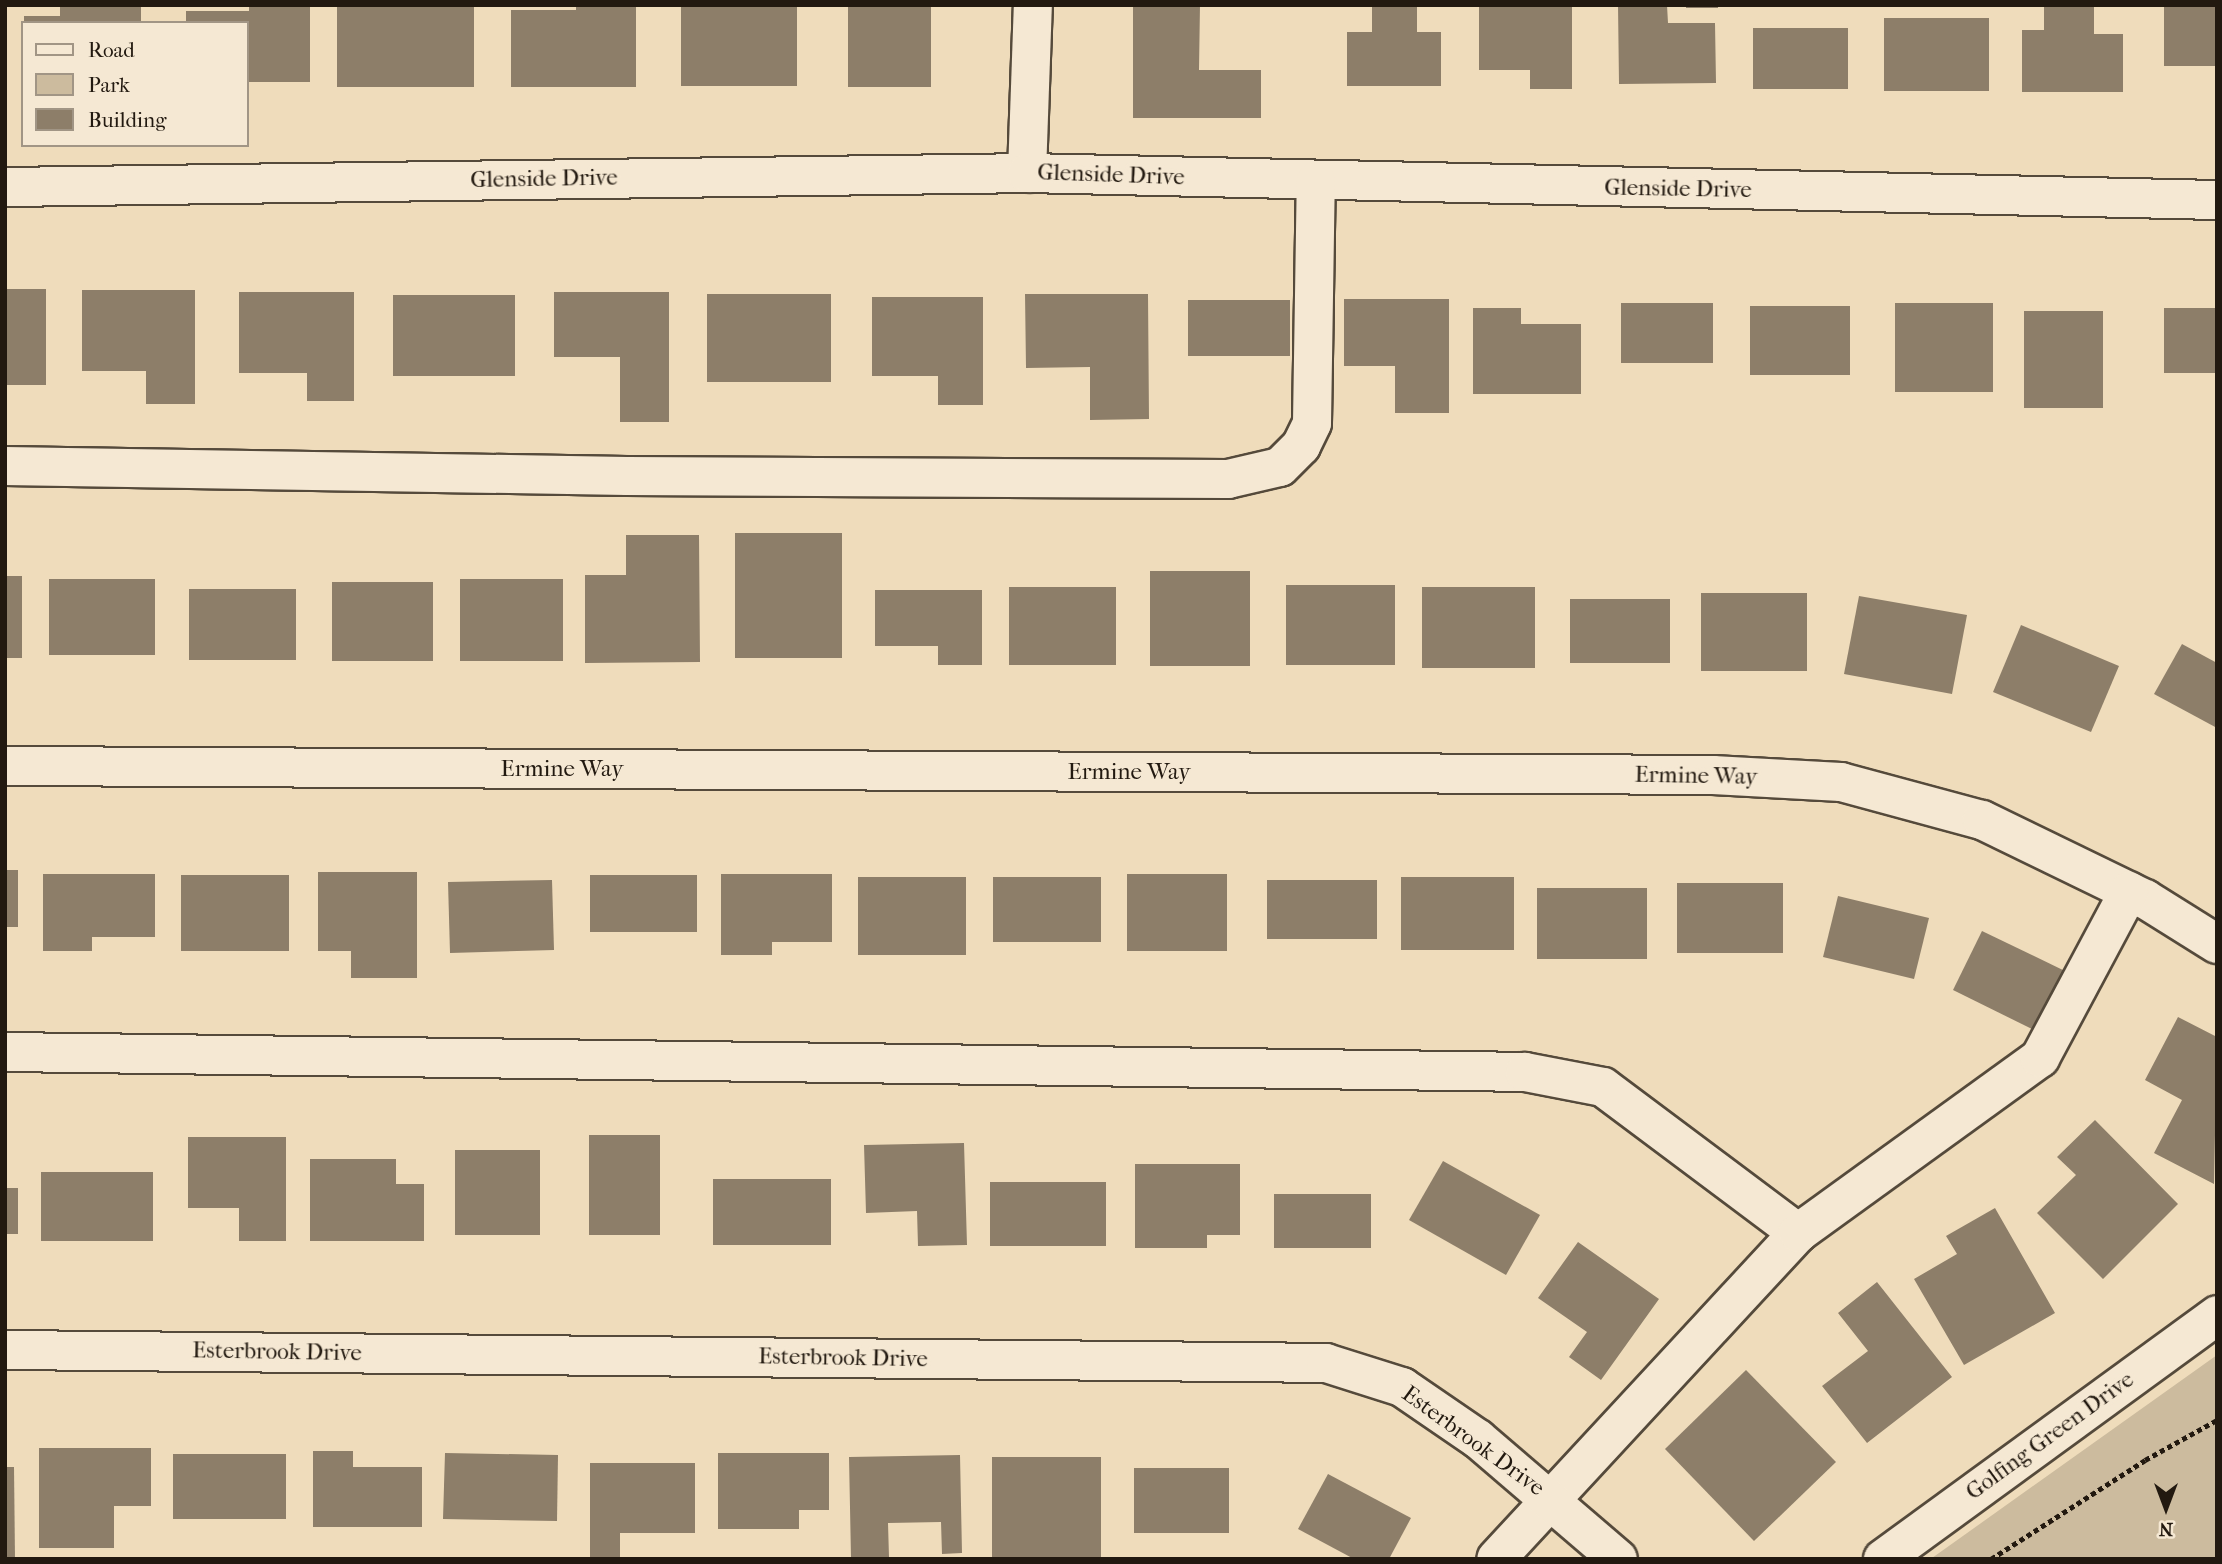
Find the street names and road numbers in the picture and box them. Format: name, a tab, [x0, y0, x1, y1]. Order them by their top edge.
street label: Glenside Drive	[1037, 159, 1185, 191]
street label: Glenside Drive	[470, 164, 618, 194]
street label: Glenside Drive	[1604, 174, 1752, 204]
street label: Ermine Way	[501, 755, 623, 783]
street label: Ermine Way	[1068, 758, 1190, 786]
street label: Ermine Way	[1634, 761, 1758, 791]
street label: Esterbrook Drive	[192, 1337, 362, 1367]
street label: Esterbrook Drive	[758, 1343, 928, 1373]
street label: Golfing Green Drive	[1961, 1366, 2139, 1506]
street label: Esterbrook Drive	[1396, 1380, 1550, 1502]

